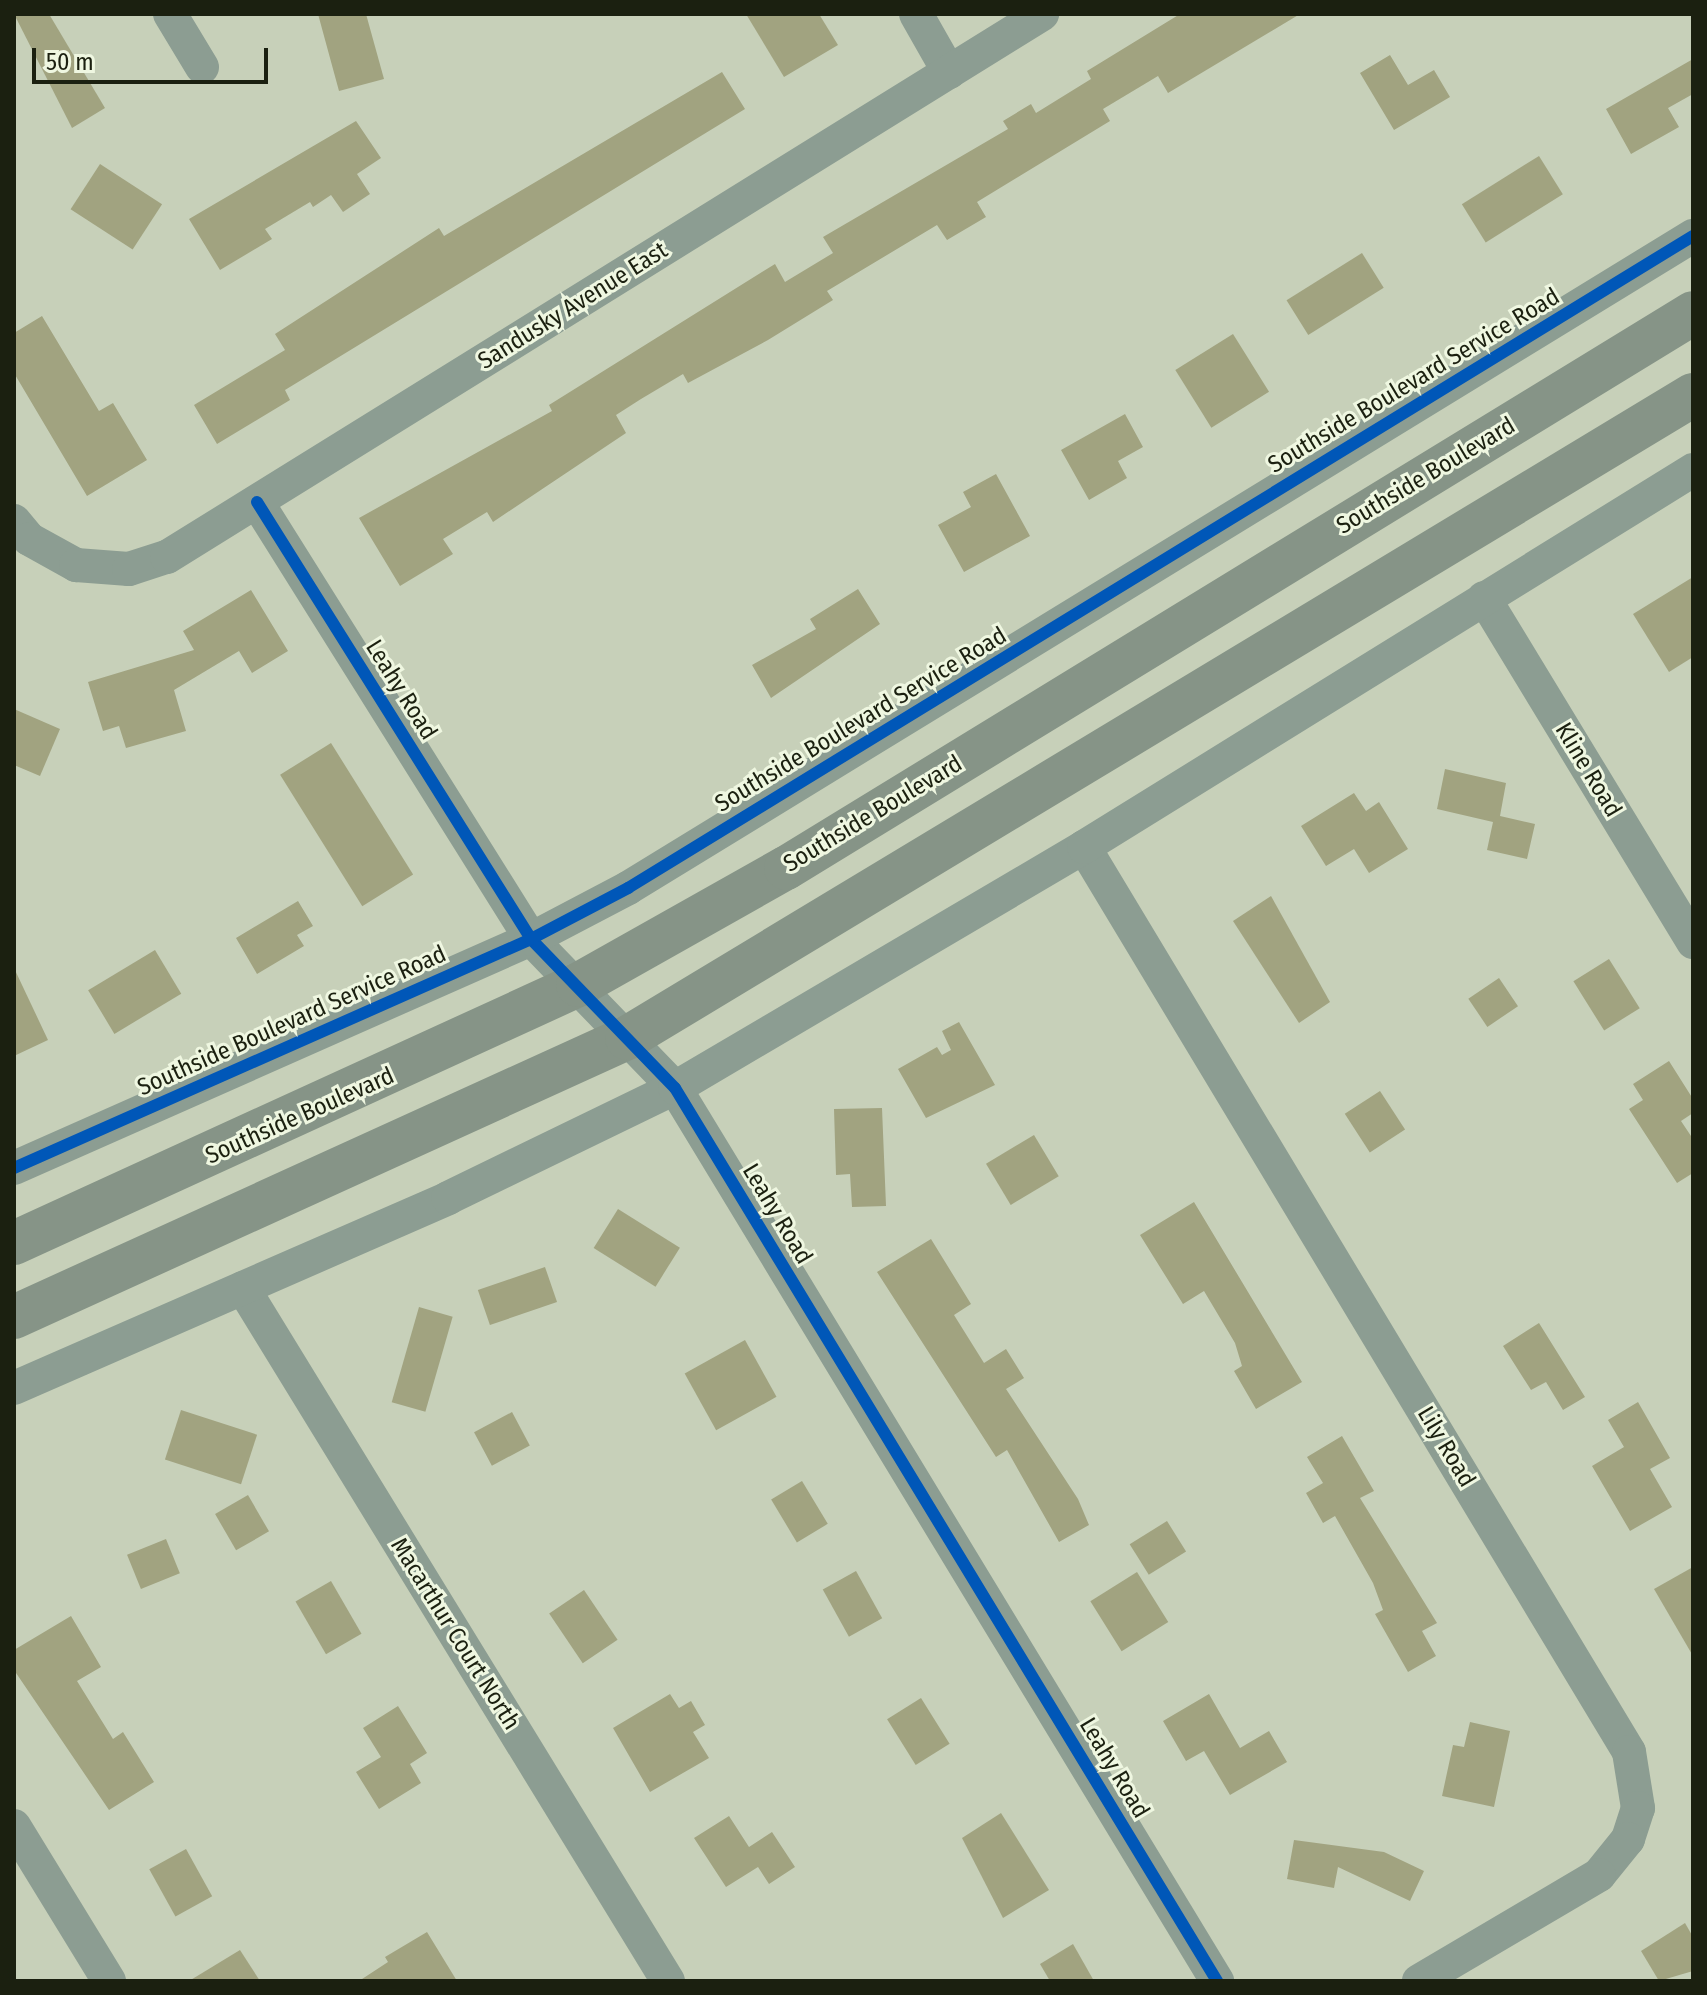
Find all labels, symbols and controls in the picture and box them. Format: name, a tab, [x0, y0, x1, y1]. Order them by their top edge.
scale bar	[36, 32, 272, 82]
text: 50 m	[46, 48, 94, 76]
street label: Sandusky Avenue East	[473, 236, 673, 376]
street label: Southside Boulevard Service Road	[1263, 282, 1565, 480]
street label: Southside Boulevard	[1332, 411, 1520, 541]
street label: Southside Boulevard Service Road	[710, 621, 1012, 819]
street label: Leahy Road	[359, 635, 443, 745]
street label: Kline Road	[1549, 718, 1627, 822]
street label: Southside Boulevard	[779, 749, 967, 879]
street label: Southside Boulevard Service Road	[133, 940, 451, 1102]
street label: Southside Boulevard	[201, 1062, 399, 1170]
street label: Leahy Road	[736, 1159, 818, 1269]
street label: Lily Road	[1411, 1401, 1481, 1493]
street label: Macarthur Court North	[384, 1533, 526, 1735]
street label: Leahy Road	[1073, 1713, 1155, 1823]

